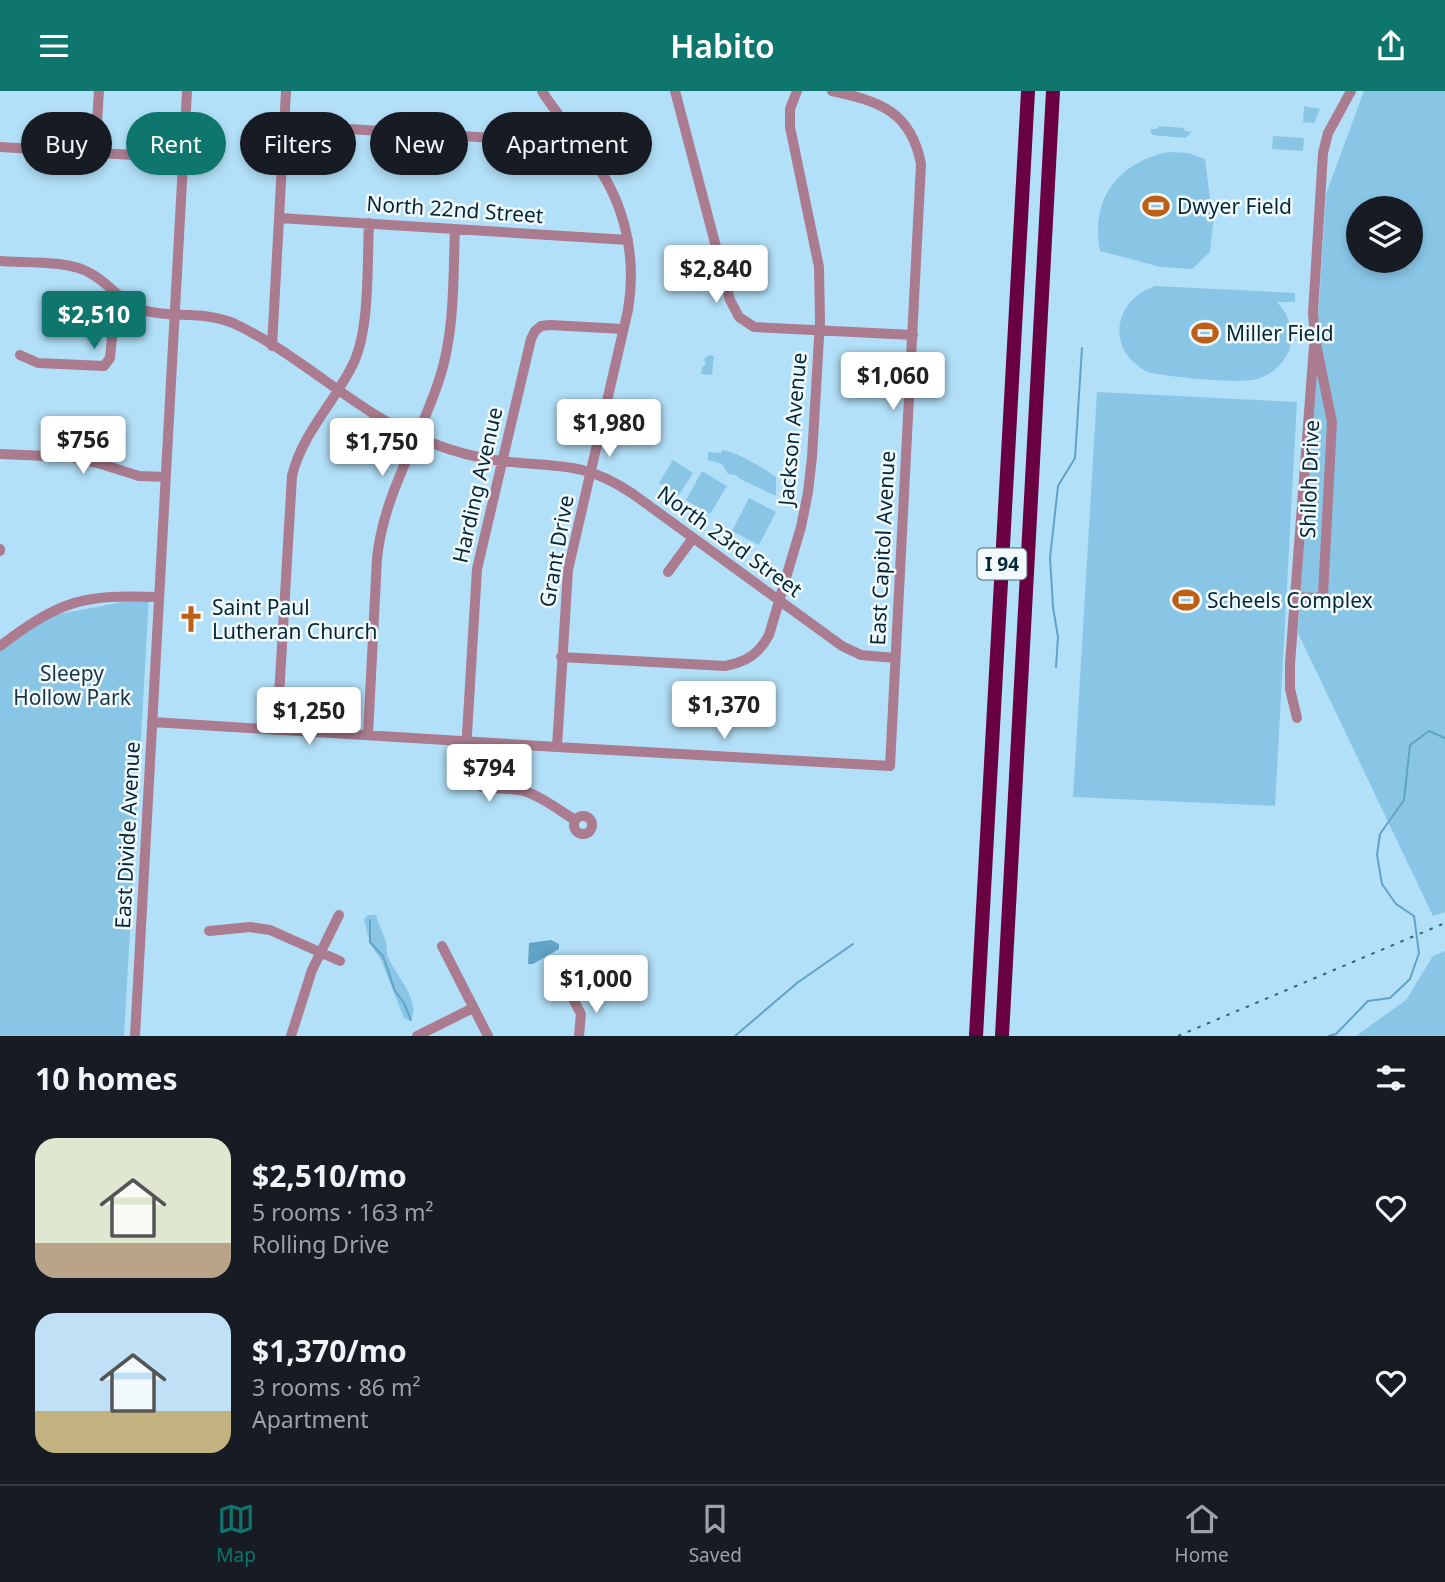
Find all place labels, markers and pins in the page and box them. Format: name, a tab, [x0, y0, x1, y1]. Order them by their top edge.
sports icon: Dwyer Field	[1141, 191, 1171, 221]
place label: Dwyer Field	[1177, 192, 1292, 220]
pin: $2,840	[659, 245, 773, 305]
pin: $2,510	[37, 292, 151, 351]
sports icon: Miller Field	[1190, 318, 1220, 348]
place label: Miller Field	[1226, 319, 1334, 347]
pin: $1,060	[836, 353, 950, 412]
pin: $1,980	[552, 399, 666, 459]
pin: $756	[42, 417, 124, 476]
pin: $1,750	[325, 419, 439, 478]
sports icon: Scheels Complex	[1171, 585, 1201, 615]
place label: Scheels Complex	[1207, 586, 1373, 614]
place label: Saint Paul Lutheran Church	[212, 593, 377, 645]
church icon: Saint Paul Lutheran Church	[176, 604, 206, 634]
pin: $1,370	[667, 681, 781, 741]
pin: $1,250	[252, 687, 366, 747]
pin: $794	[448, 745, 530, 804]
pin: $1,000	[539, 955, 653, 1015]

